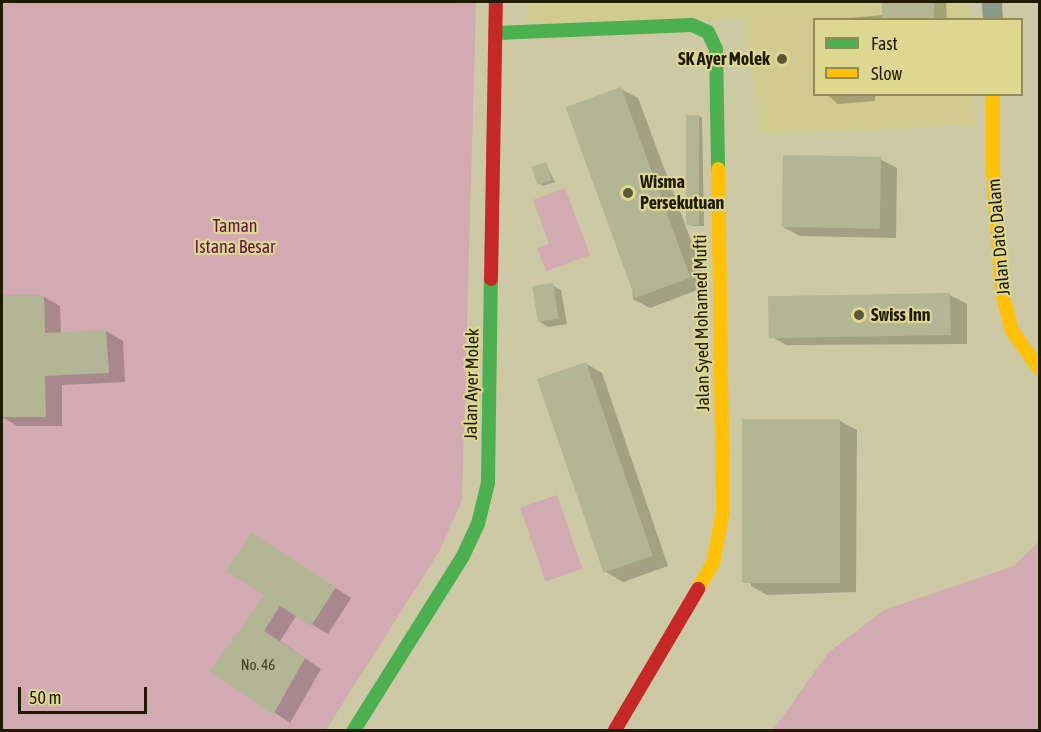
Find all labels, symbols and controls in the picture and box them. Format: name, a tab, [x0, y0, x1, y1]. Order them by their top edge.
legend	[813, 18, 1023, 96]
text: Fast	[871, 33, 898, 54]
place label: SK Ayer Molek	[678, 48, 770, 70]
marker: SK Ayer Molek	[775, 52, 789, 66]
text: Slow	[871, 63, 902, 84]
place label: Wisma Persekutuan	[640, 172, 724, 214]
street label: Jalan Dato Dalam	[983, 178, 1015, 296]
marker: Wisma Persekutuan	[621, 186, 635, 200]
park label: Taman Istana Besar	[195, 216, 275, 258]
street label: Jalan Syed Mohamed Mufti	[690, 234, 714, 412]
place label: Swiss Inn	[871, 304, 930, 326]
marker: Swiss Inn	[852, 308, 866, 322]
street label: Jalan Ayer Molek	[460, 328, 484, 440]
house number: No. 46	[241, 656, 275, 674]
scale bar	[21, 675, 150, 713]
text: 50 m	[29, 687, 61, 708]

